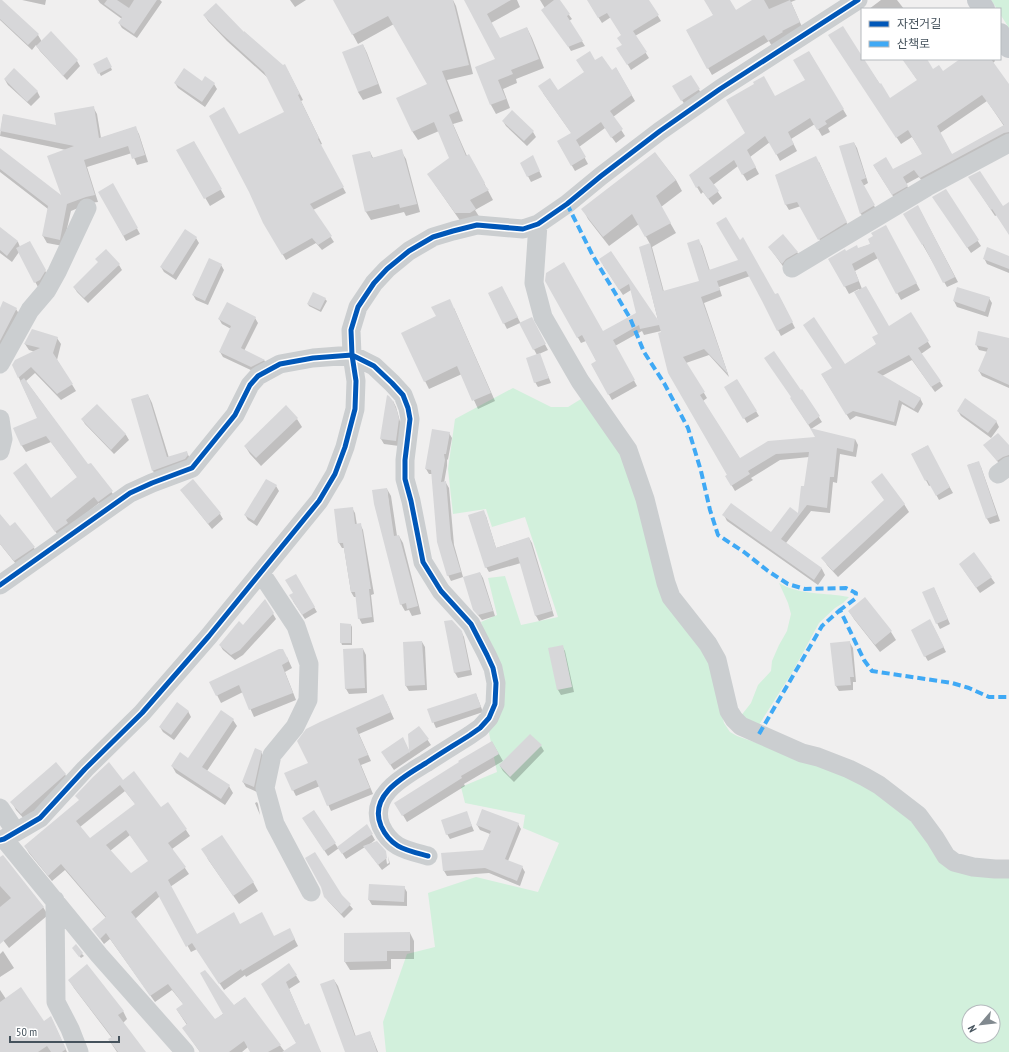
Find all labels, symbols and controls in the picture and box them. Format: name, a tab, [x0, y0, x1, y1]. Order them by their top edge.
legend	[861, 8, 1001, 60]
text: 자전거길	[897, 16, 941, 31]
text: 산책로	[897, 36, 930, 51]
north arrow	[961, 1004, 1001, 1044]
scale bar	[10, 1018, 119, 1044]
text: N	[965, 1023, 980, 1035]
text: 50 m	[16, 1024, 37, 1039]

